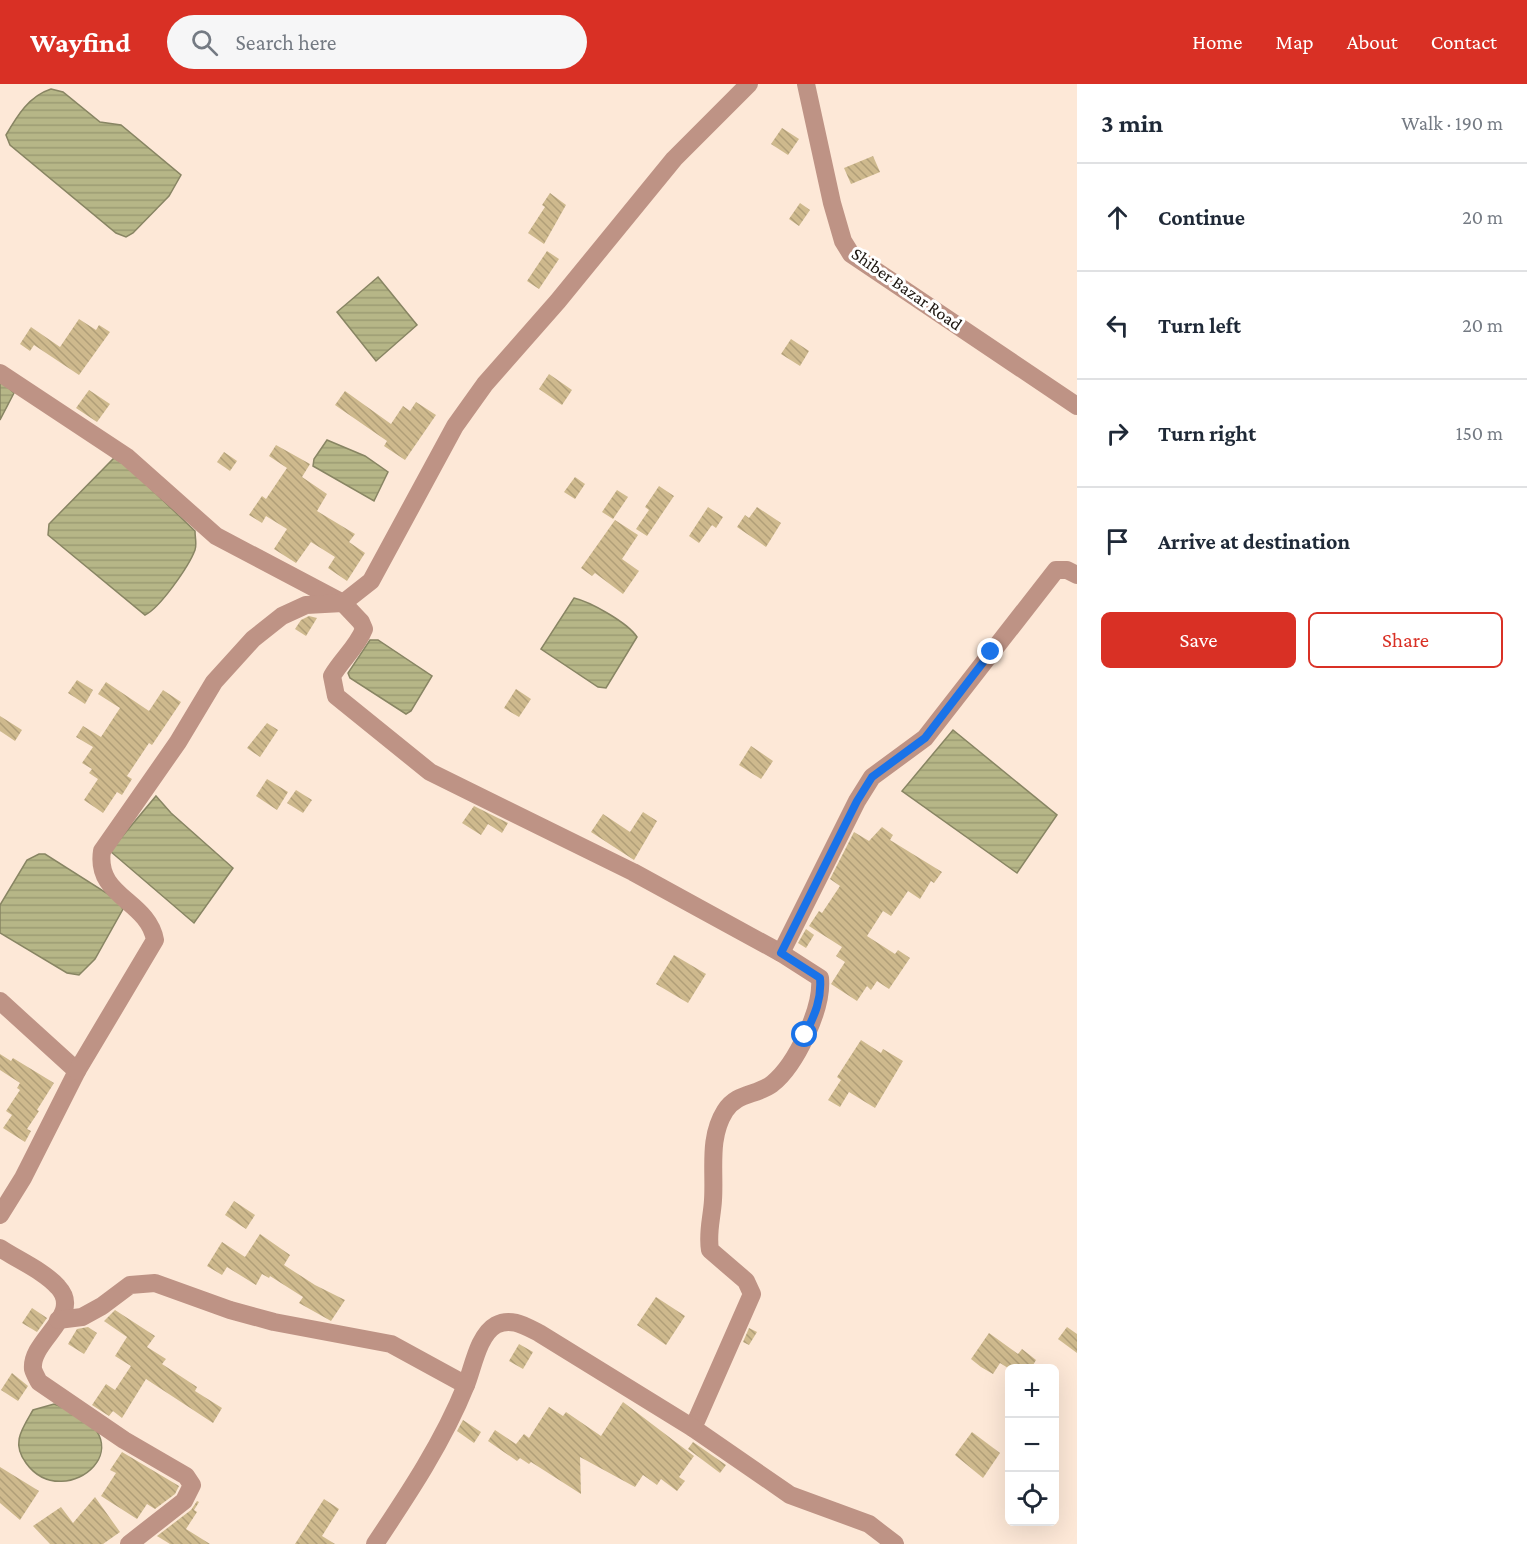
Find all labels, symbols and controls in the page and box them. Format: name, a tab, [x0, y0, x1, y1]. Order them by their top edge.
search box	[167, 15, 587, 69]
icon: search	[188, 26, 221, 59]
text: Wayfind	[30, 27, 131, 58]
text: Search here	[236, 30, 336, 55]
text: Home	[1192, 30, 1242, 54]
text: Map	[1275, 30, 1314, 54]
text: About	[1347, 30, 1398, 54]
text: Contact	[1431, 30, 1497, 54]
text: 3 min	[1101, 109, 1163, 138]
text: Walk · 190 m	[1401, 112, 1503, 134]
icon: ahead	[1101, 201, 1134, 234]
text: Continue	[1158, 205, 1245, 230]
text: 20 m	[1462, 206, 1503, 228]
street label: Shiber Bazar Road	[848, 243, 966, 335]
icon: left	[1101, 309, 1134, 342]
text: Turn left	[1158, 313, 1241, 338]
text: 20 m	[1462, 314, 1503, 336]
icon: right	[1101, 417, 1134, 450]
text: Turn right	[1158, 421, 1256, 446]
text: 150 m	[1456, 422, 1503, 444]
icon: arrive	[1101, 525, 1134, 558]
text: Arrive at destination	[1158, 529, 1350, 554]
button: Save	[1101, 612, 1296, 668]
button: Share	[1308, 612, 1503, 668]
route end	[977, 638, 1003, 664]
route start	[791, 1021, 817, 1047]
map controls	[1005, 1364, 1059, 1526]
button: +	[1005, 1364, 1059, 1418]
button: −	[1005, 1418, 1059, 1472]
button: locate	[1005, 1472, 1059, 1526]

